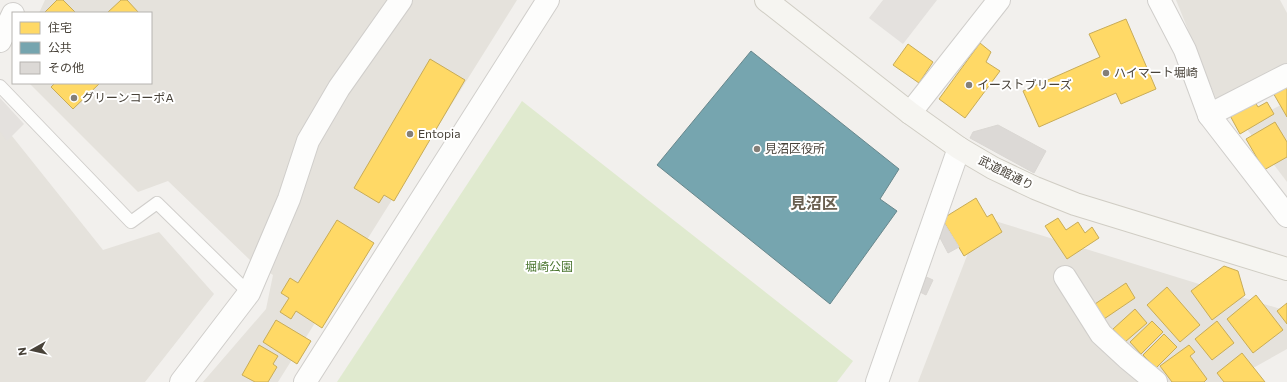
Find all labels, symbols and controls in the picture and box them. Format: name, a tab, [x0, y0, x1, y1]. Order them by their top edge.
legend	[12, 12, 152, 84]
text: 住宅	[48, 20, 72, 34]
text: 公共	[48, 40, 72, 54]
text: その他	[48, 60, 84, 74]
place label: ハイマート堀崎	[1114, 65, 1198, 79]
marker: ハイマート堀崎	[1101, 68, 1111, 78]
place label: イーストブリーズ	[977, 77, 1072, 91]
marker: イーストブリーズ	[964, 80, 974, 90]
place label: グリーンコーポA	[82, 90, 174, 104]
marker: グリーンコーポA	[69, 93, 79, 103]
place label: Entopia	[418, 126, 460, 140]
marker: Entopia	[405, 129, 415, 139]
place label: 見沼区役所	[765, 141, 825, 155]
marker: 見沼区役所	[752, 144, 762, 154]
street label: 武道館通り	[977, 152, 1036, 192]
district label: 見沼区	[790, 193, 838, 212]
park label: 堀崎公園	[525, 259, 573, 273]
north arrow	[12, 330, 52, 370]
text: N	[15, 346, 29, 356]

